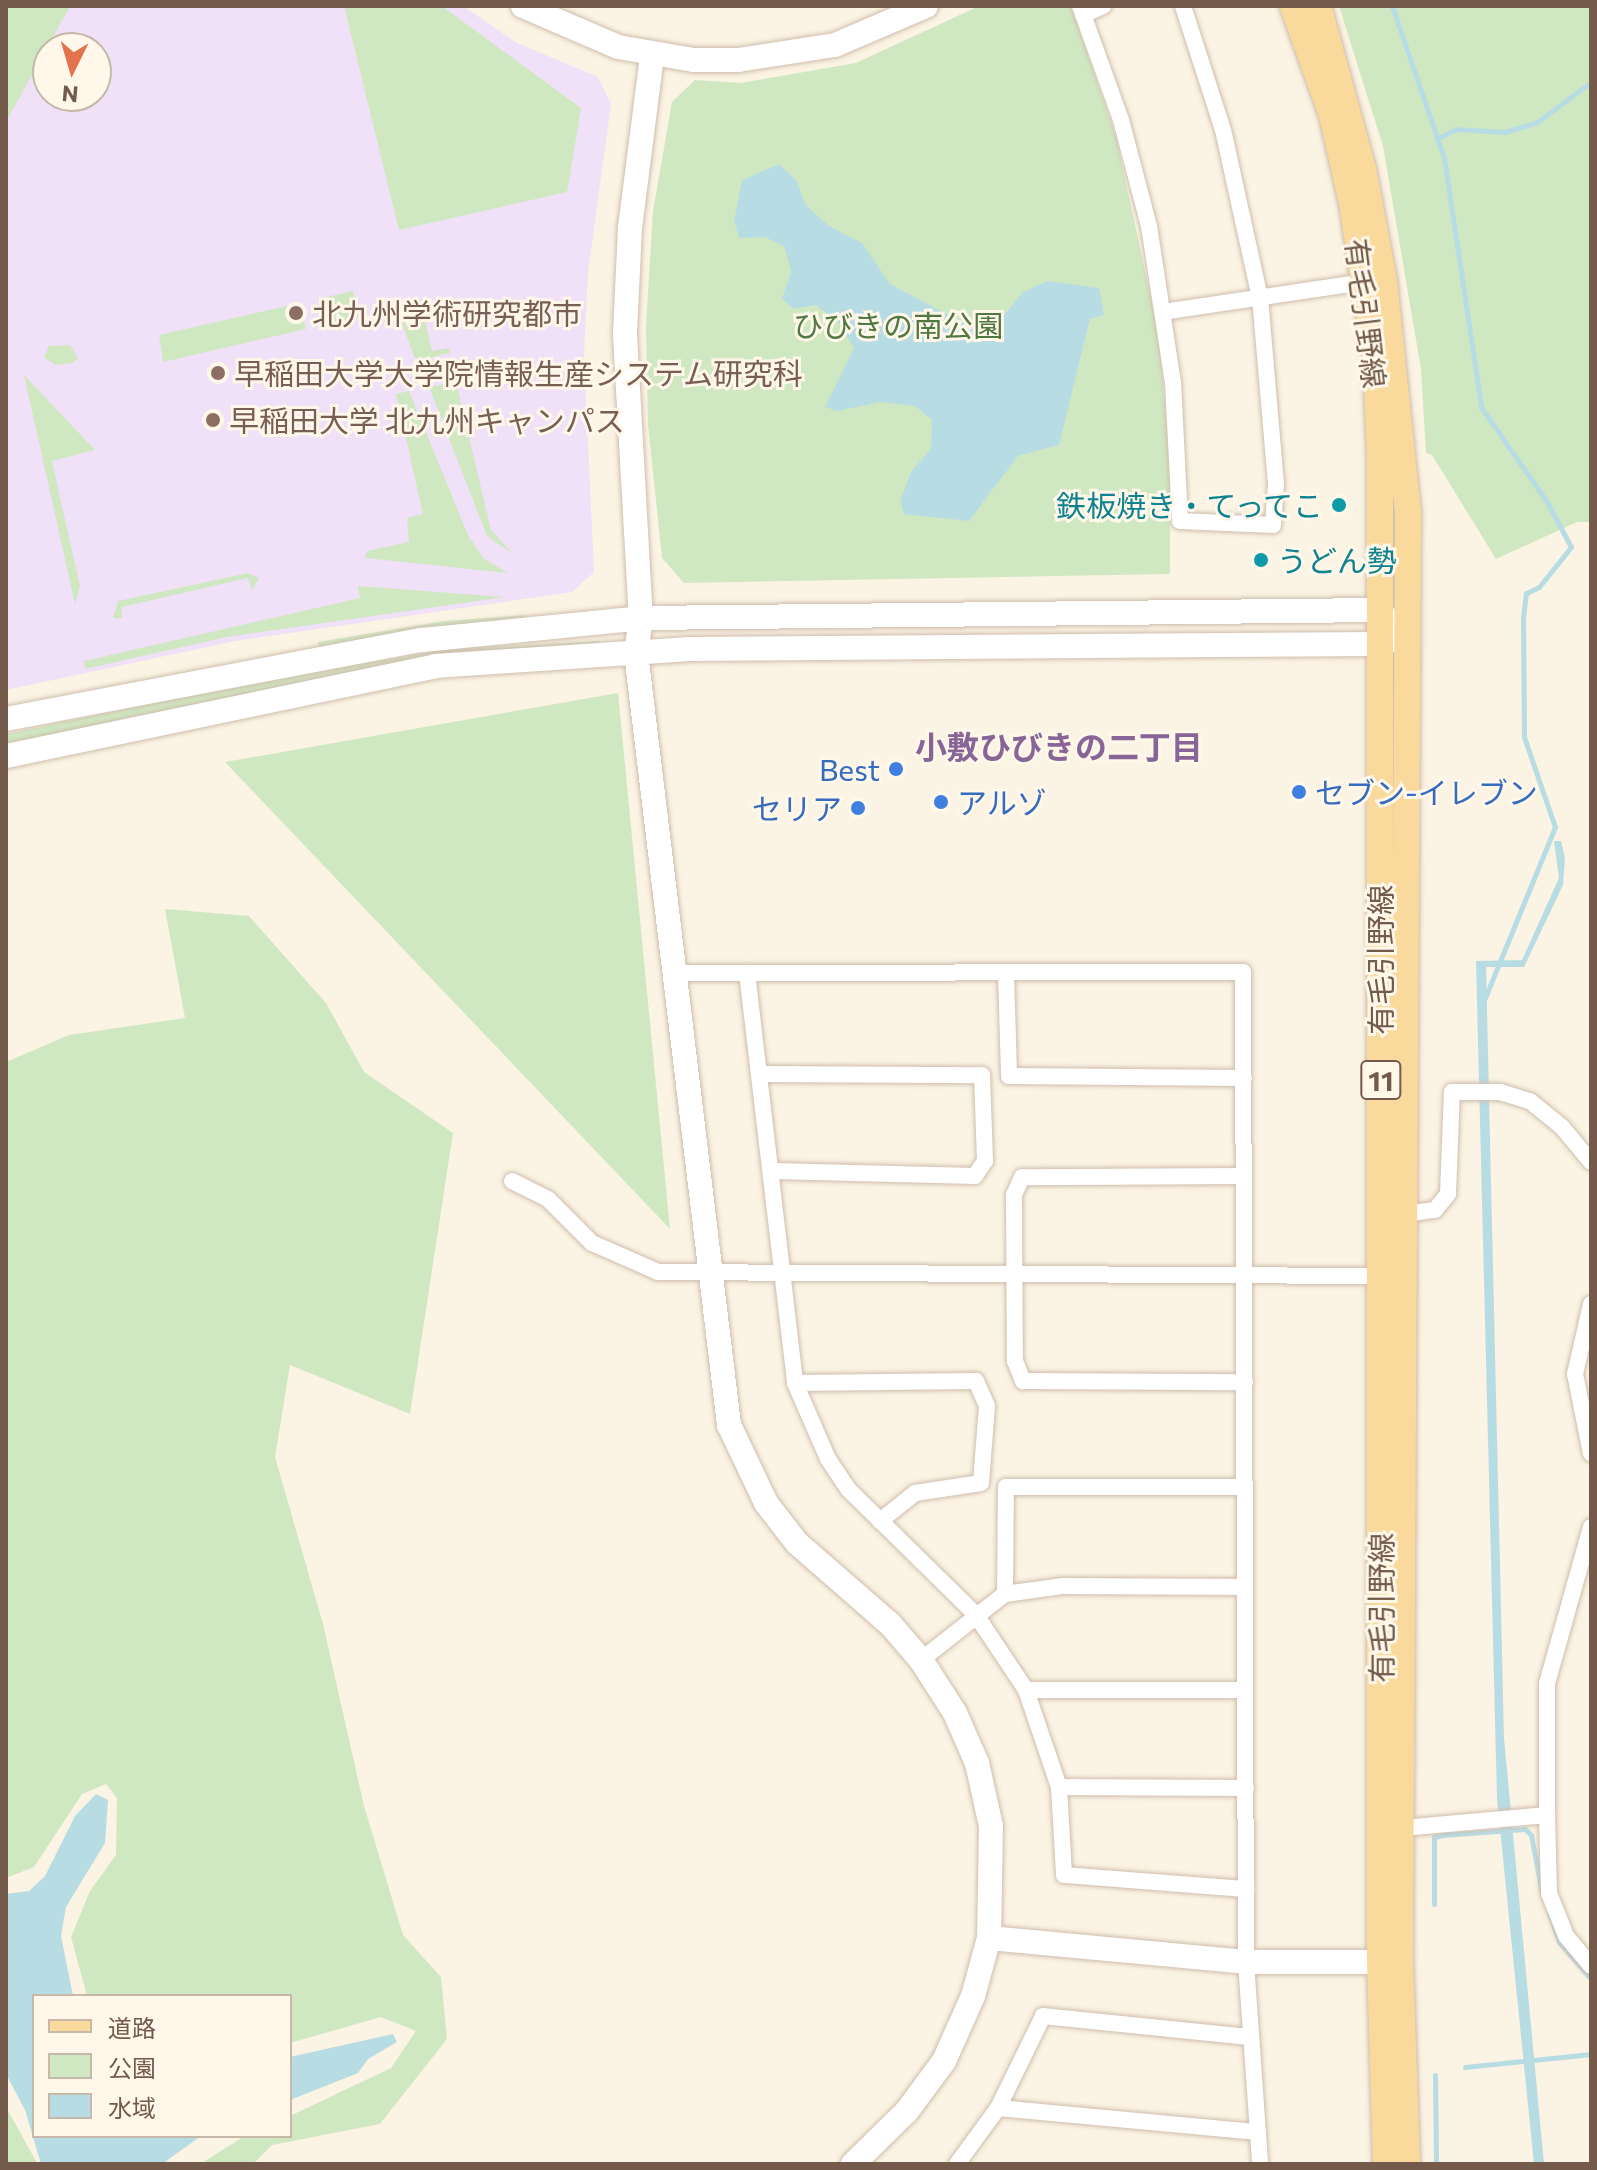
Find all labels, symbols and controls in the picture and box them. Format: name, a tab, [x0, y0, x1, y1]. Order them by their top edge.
north arrow	[32, 32, 112, 112]
text: N	[61, 80, 79, 109]
street label: 有毛引野線	[1339, 236, 1393, 390]
place label: 北九州学術研究都市	[312, 295, 582, 331]
marker: 北九州学術研究都市	[287, 304, 305, 322]
park label: ひびきの南公園	[793, 307, 1003, 343]
place label: 早稲田大学大学院情報生産システム研究科	[234, 355, 804, 391]
marker: 早稲田大学大学院情報生産システム研究科	[209, 364, 227, 382]
place label: 早稲田大学 北九州キャンパス	[229, 402, 625, 438]
marker: 早稲田大学 北九州キャンパス	[204, 411, 222, 429]
place label: 鉄板焼き・てってこ	[1053, 487, 1323, 523]
marker: 鉄板焼き・てってこ	[1330, 496, 1348, 514]
place label: うどん勢	[1277, 542, 1397, 578]
marker: うどん勢	[1252, 551, 1270, 569]
district label: 小敷ひびきの二丁目	[915, 727, 1203, 765]
place label: Best	[819, 751, 880, 787]
marker: Best	[887, 760, 905, 778]
place label: セブン-イレブン	[1315, 774, 1538, 810]
marker: セブン-イレブン	[1290, 783, 1308, 801]
place label: アルゾ	[957, 784, 1047, 820]
place label: セリア	[752, 790, 842, 826]
marker: アルゾ	[932, 793, 950, 811]
marker: セリア	[849, 799, 867, 817]
street label: 有毛引野線	[1362, 885, 1398, 1035]
road number: 11	[1359, 1056, 1403, 1104]
street label: 有毛引野線	[1363, 1533, 1399, 1683]
legend	[32, 1994, 292, 2138]
text: 道路	[108, 2013, 156, 2042]
text: 公園	[108, 2053, 156, 2082]
text: 水域	[108, 2093, 156, 2122]

